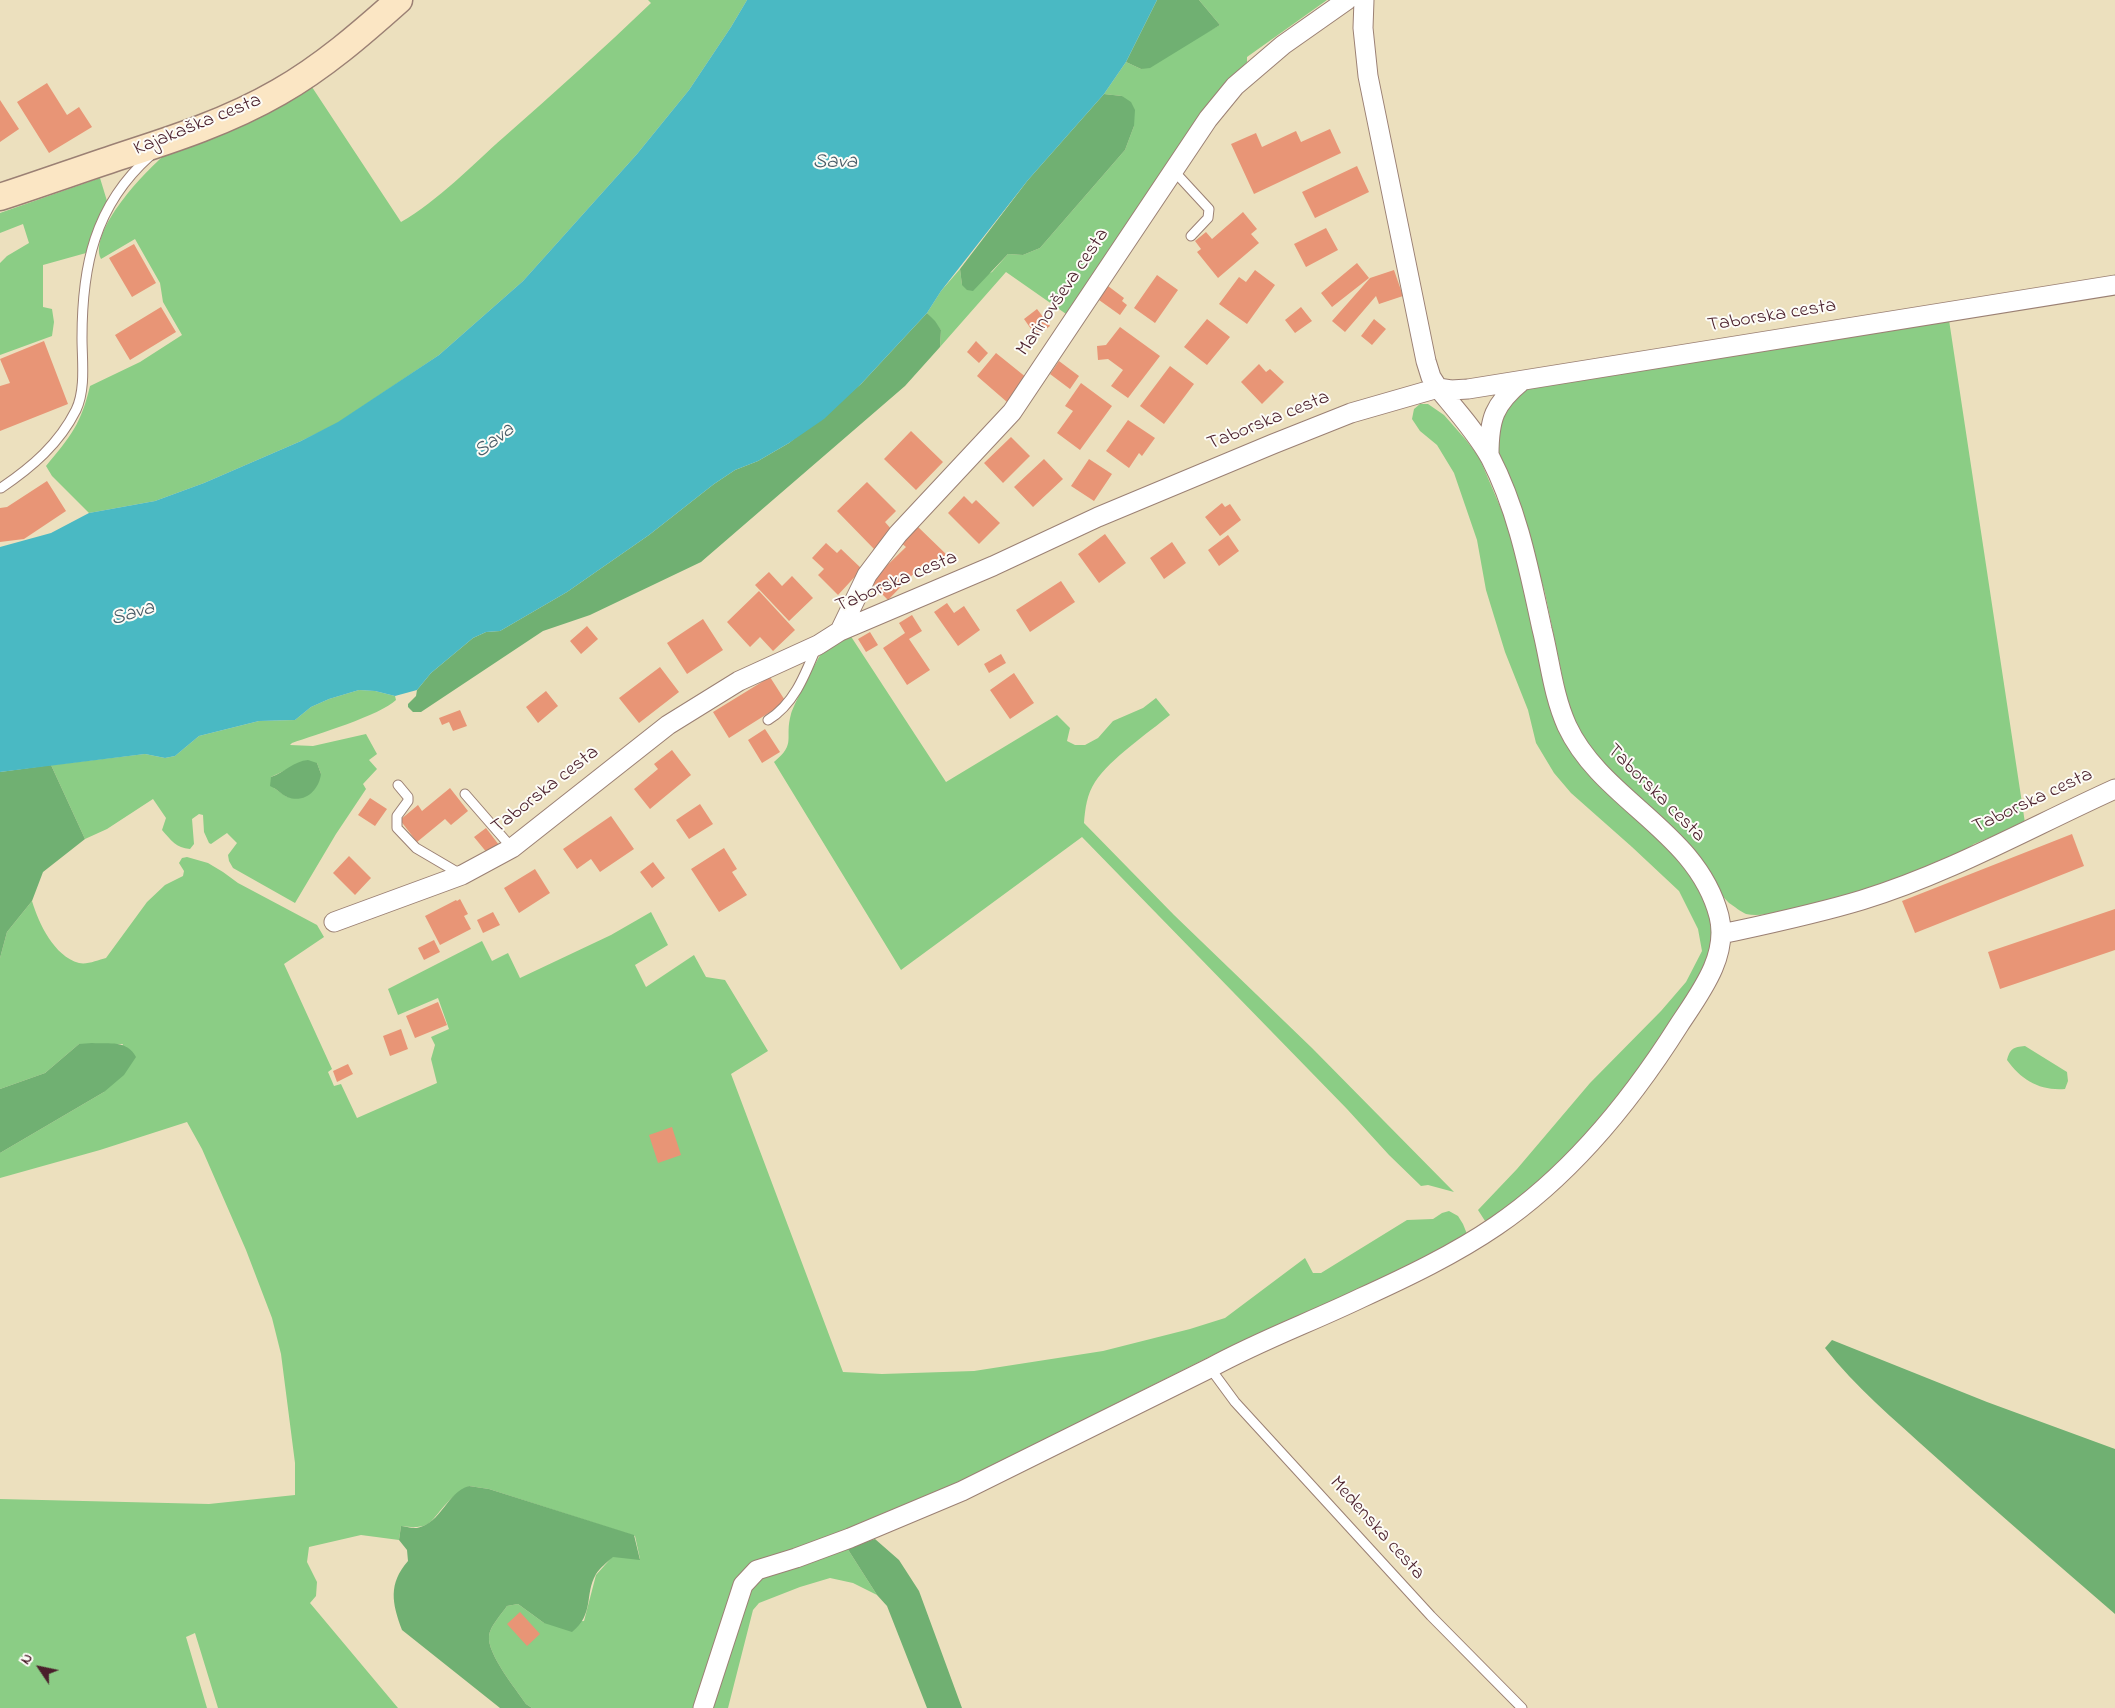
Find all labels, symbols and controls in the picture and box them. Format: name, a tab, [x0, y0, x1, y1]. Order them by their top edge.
street label: Kajakaška cesta	[131, 90, 265, 162]
water label: Sava	[813, 151, 857, 177]
street label: Marinovševa cesta	[1012, 225, 1116, 361]
street label: Taborska cesta	[1706, 295, 1838, 339]
street label: Taborska cesta	[1204, 387, 1334, 457]
water label: Sava	[470, 419, 520, 465]
street label: Taborska cesta	[833, 547, 961, 619]
water label: Sava	[108, 597, 158, 633]
street label: Taborska cesta	[1601, 740, 1709, 848]
street label: Taborska cesta	[488, 742, 604, 840]
street label: Taborska cesta	[1969, 764, 2097, 840]
street label: Medenska cesta	[1323, 1472, 1429, 1586]
north arrow	[15, 1643, 65, 1693]
text: N	[16, 1650, 38, 1669]

